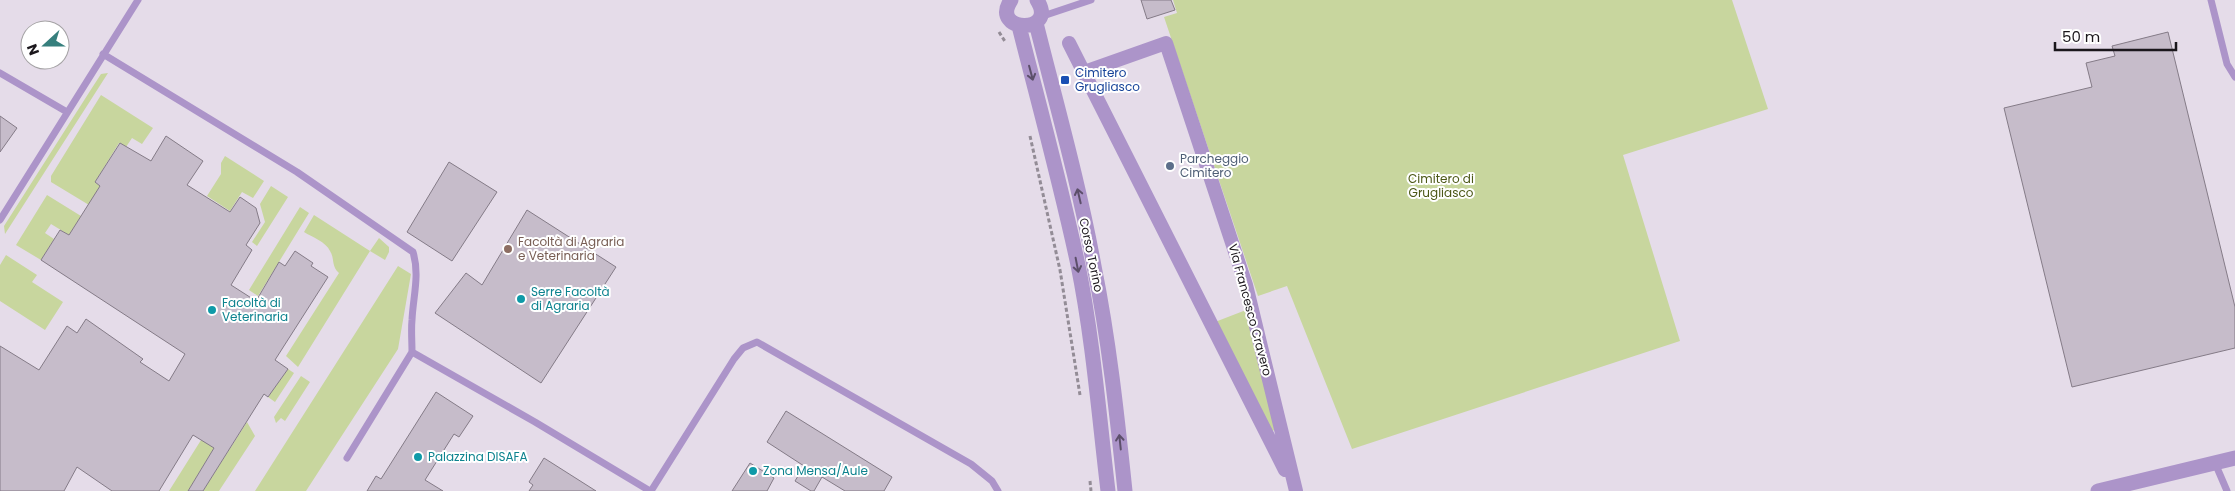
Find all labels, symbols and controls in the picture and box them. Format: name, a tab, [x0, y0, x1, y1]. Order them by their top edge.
north arrow	[20, 20, 70, 70]
scale bar	[2055, 20, 2176, 52]
text: 50 m	[2062, 26, 2100, 47]
text: N	[22, 41, 44, 58]
one-way arrow	[1027, 64, 1036, 80]
place label: Cimitero Grugliasco	[1075, 64, 1140, 95]
marker: Cimitero Grugliasco	[1059, 74, 1071, 86]
place label: Parcheggio Cimitero	[1180, 150, 1249, 181]
marker: Parcheggio Cimitero	[1164, 160, 1176, 172]
park label: Cimitero di Grugliasco	[1408, 170, 1474, 201]
one-way arrow	[1074, 189, 1083, 205]
street label: Corso Torino	[1075, 216, 1108, 294]
place label: Facoltà di Agraria e Veterinaria	[518, 233, 624, 264]
street label: Via Francesco Cravero	[1225, 242, 1276, 378]
marker: Facoltà di Agraria e Veterinaria	[502, 243, 514, 255]
one-way arrow	[1073, 256, 1083, 272]
place label: Serre Facoltà di Agraria	[531, 283, 610, 314]
marker: Serre Facoltà di Agraria	[515, 293, 527, 305]
place label: Facoltà di Veterinaria	[222, 294, 288, 325]
marker: Facoltà di Veterinaria	[206, 304, 218, 316]
one-way arrow	[1115, 435, 1125, 451]
place label: Palazzina DISAFA	[428, 448, 528, 465]
marker: Palazzina DISAFA	[412, 451, 424, 463]
place label: Zona Mensa/Aule	[763, 462, 868, 479]
marker: Zona Mensa/Aule	[747, 465, 759, 477]

